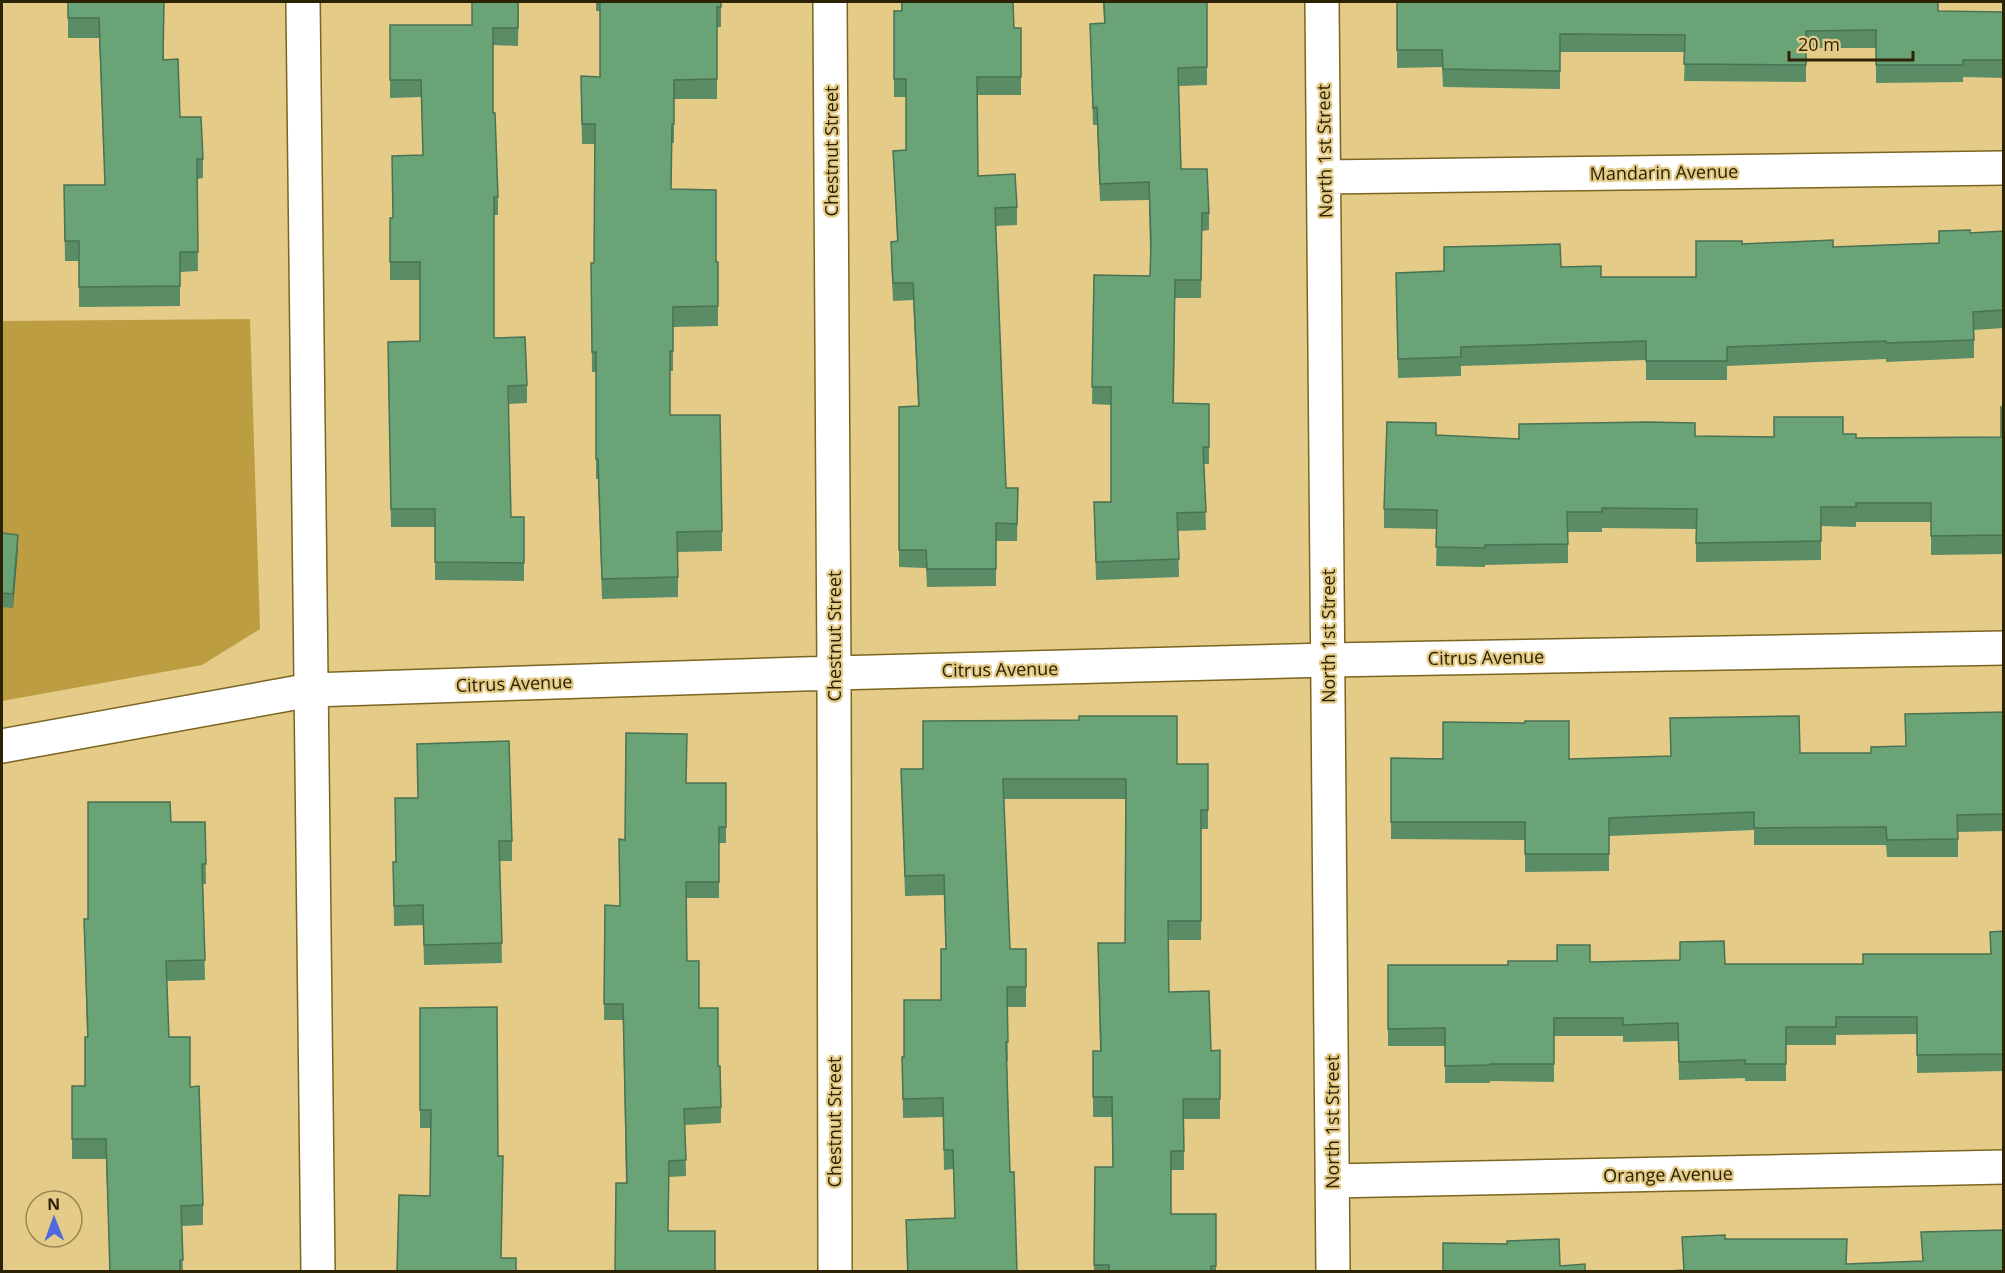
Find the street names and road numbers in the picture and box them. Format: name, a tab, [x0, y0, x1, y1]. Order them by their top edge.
street label: North 1st Street	[1311, 84, 1337, 218]
street label: Chestnut Street	[819, 86, 843, 216]
street label: Mandarin Avenue	[1590, 159, 1738, 185]
street label: North 1st Street	[1316, 569, 1340, 703]
street label: Chestnut Street	[822, 571, 846, 701]
street label: Citrus Avenue	[1427, 644, 1545, 670]
street label: Citrus Avenue	[941, 656, 1059, 682]
street label: Citrus Avenue	[455, 669, 573, 697]
street label: North 1st Street	[1320, 1055, 1344, 1189]
street label: Chestnut Street	[822, 1057, 846, 1187]
street label: Orange Avenue	[1603, 1161, 1733, 1187]

